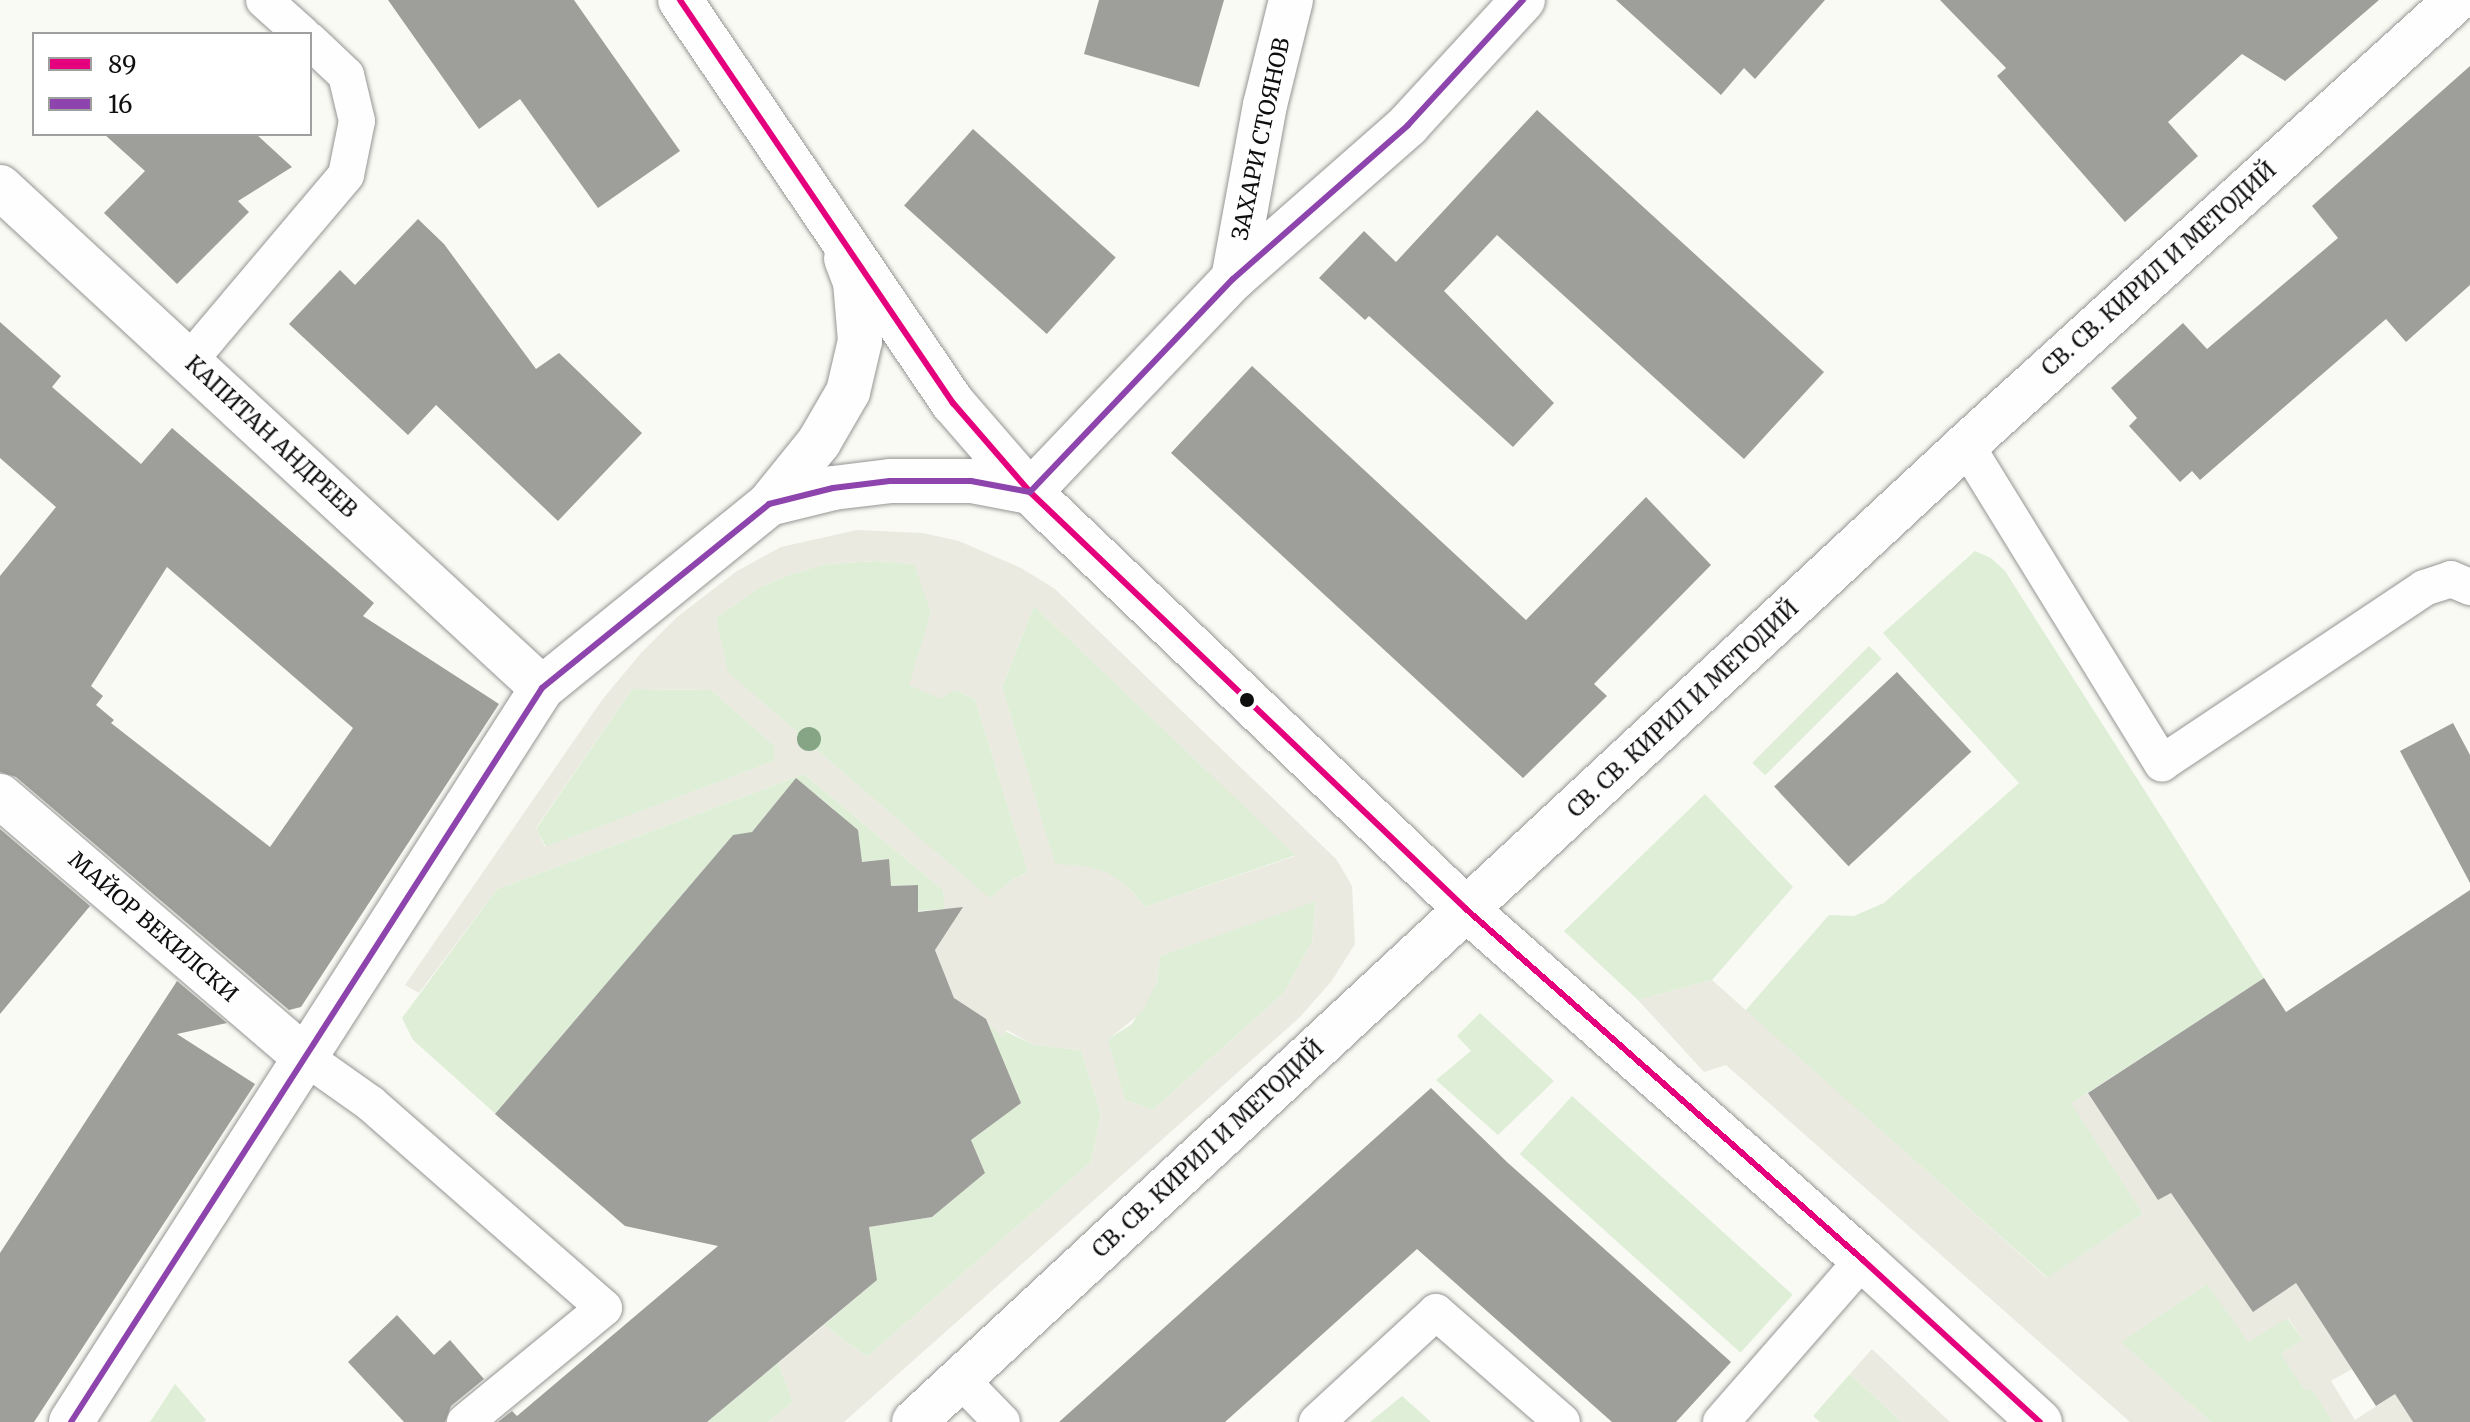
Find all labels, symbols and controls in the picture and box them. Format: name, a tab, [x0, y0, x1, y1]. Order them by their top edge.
legend	[32, 32, 312, 136]
street label: ЗАХАРИ СТОЯНОВ	[1227, 35, 1295, 243]
text: 89	[108, 49, 136, 80]
text: 16	[108, 89, 132, 120]
street label: СВ. СВ. КИРИЛ И МЕТОДИЙ	[2036, 157, 2282, 381]
street label: КАПИТАН АНДРЕЕВ	[180, 351, 362, 523]
street label: СВ. СВ. КИРИЛ И МЕТОДИЙ	[1562, 595, 1804, 823]
unlabelled marker	[1239, 692, 1255, 708]
street label: МАЙОР ВЕКИЛСКИ	[63, 846, 243, 1008]
street label: СВ. СВ. КИРИЛ И МЕТОДИЙ	[1087, 1035, 1329, 1263]

